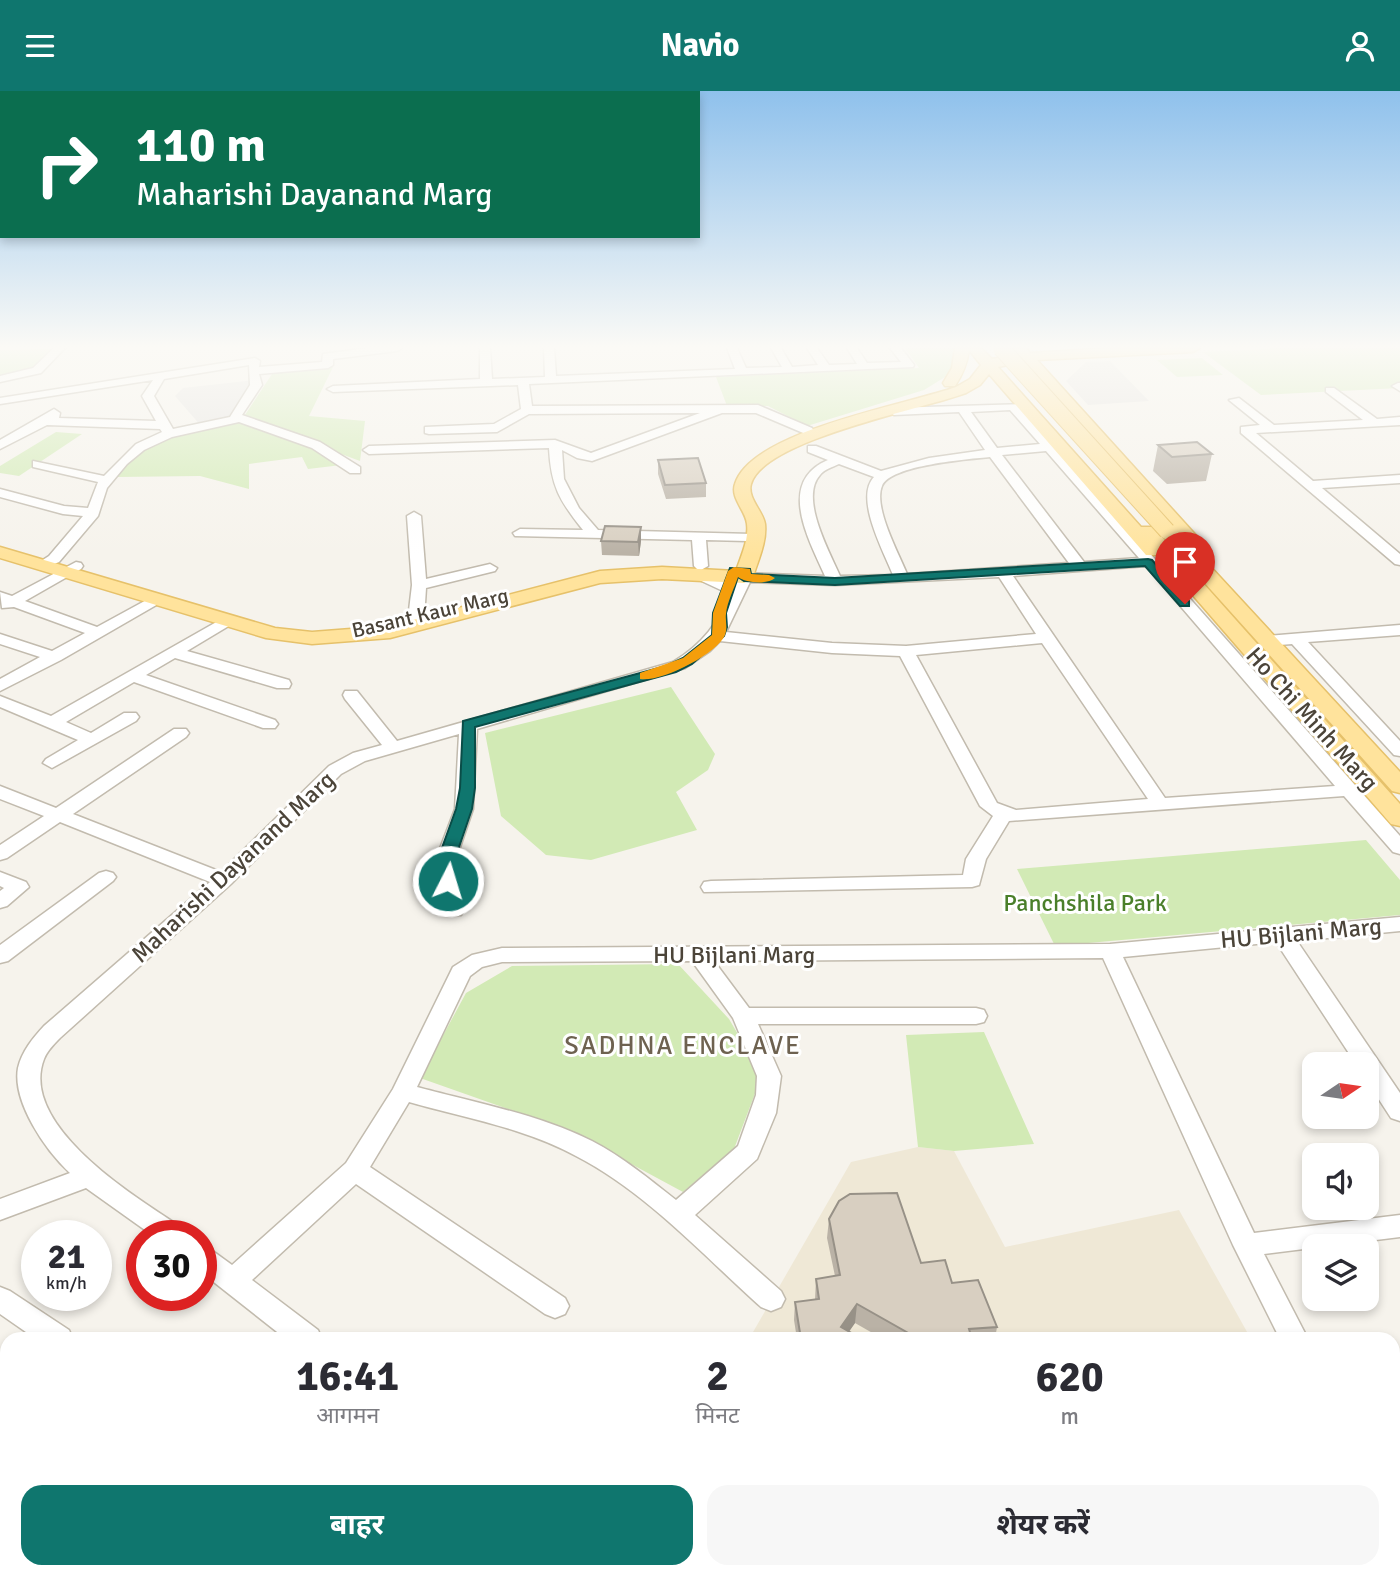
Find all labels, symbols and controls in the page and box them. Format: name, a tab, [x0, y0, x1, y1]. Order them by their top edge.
text: Navio	[660, 26, 740, 65]
icon: menu	[21, 27, 59, 65]
icon: person	[1341, 27, 1379, 65]
text: 110 m	[136, 115, 266, 175]
icon: right	[21, 119, 112, 210]
text: Maharishi Dayanand Marg	[136, 175, 492, 214]
pin	[1155, 532, 1215, 604]
icon: arrive	[1166, 543, 1204, 581]
street label: Basant Kaur Marg	[349, 582, 511, 644]
street label: Ho Chi Minh Marg	[1239, 641, 1385, 797]
street label: Maharishi Dayanand Marg	[125, 765, 341, 969]
position arrow	[411, 844, 485, 918]
park label: Panchshila Park	[1003, 888, 1167, 918]
street label: HU Bijlani Marg	[1219, 911, 1383, 955]
street label: HU Bijlani Marg	[653, 940, 815, 970]
district label: SADHNA ENCLAVE	[564, 1030, 802, 1062]
north arrow	[1302, 1052, 1379, 1129]
map controls	[1302, 1052, 1379, 1311]
button: sound	[1302, 1143, 1379, 1220]
speed limit sign: 30	[126, 1220, 217, 1311]
button: layers	[1302, 1234, 1379, 1311]
text: 21	[48, 1235, 85, 1278]
text: km/h	[46, 1272, 87, 1294]
text: 16:41	[296, 1351, 399, 1402]
text: 2	[706, 1351, 729, 1402]
text: 620	[1036, 1352, 1104, 1403]
text: आगमन	[316, 1401, 379, 1430]
text: मिनट	[695, 1401, 740, 1430]
text: m	[1061, 1402, 1079, 1431]
button: बाहर	[21, 1485, 693, 1565]
button: शेयर करें	[707, 1485, 1379, 1565]

